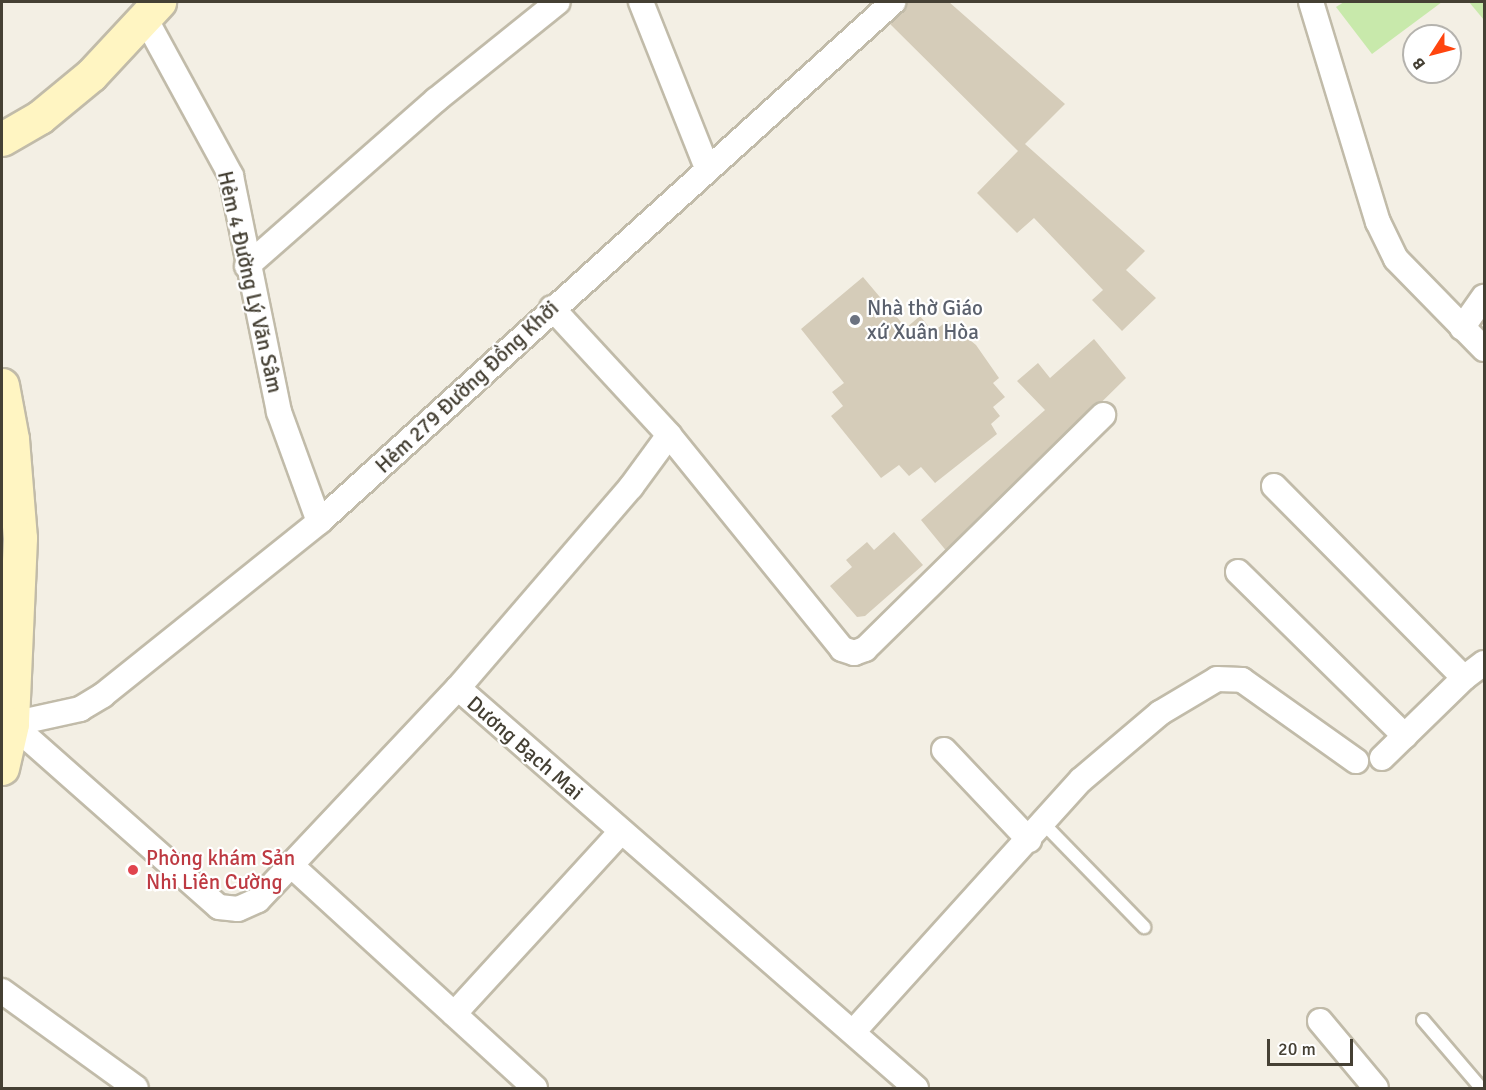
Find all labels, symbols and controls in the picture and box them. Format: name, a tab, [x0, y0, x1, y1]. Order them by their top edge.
north arrow	[1402, 24, 1462, 84]
text: B	[1408, 54, 1430, 73]
street label: Hẻm 4 Đường Lý Văn Sâm	[212, 169, 288, 395]
place label: Nhà thờ Giáo xứ Xuân Hòa	[867, 295, 983, 345]
street label: Hẻm 279 Đường Đồng Khởi	[370, 296, 564, 478]
marker: Nhà thờ Giáo xứ Xuân Hòa	[848, 313, 862, 327]
street label: Dương Bạch Mai	[462, 691, 588, 805]
place label: Phòng khám Sản Nhi Liên Cường	[146, 845, 295, 895]
marker: Phòng khám Sản Nhi Liên Cường	[124, 861, 142, 879]
scale bar	[1270, 1027, 1356, 1065]
text: 20 m	[1278, 1038, 1316, 1060]

